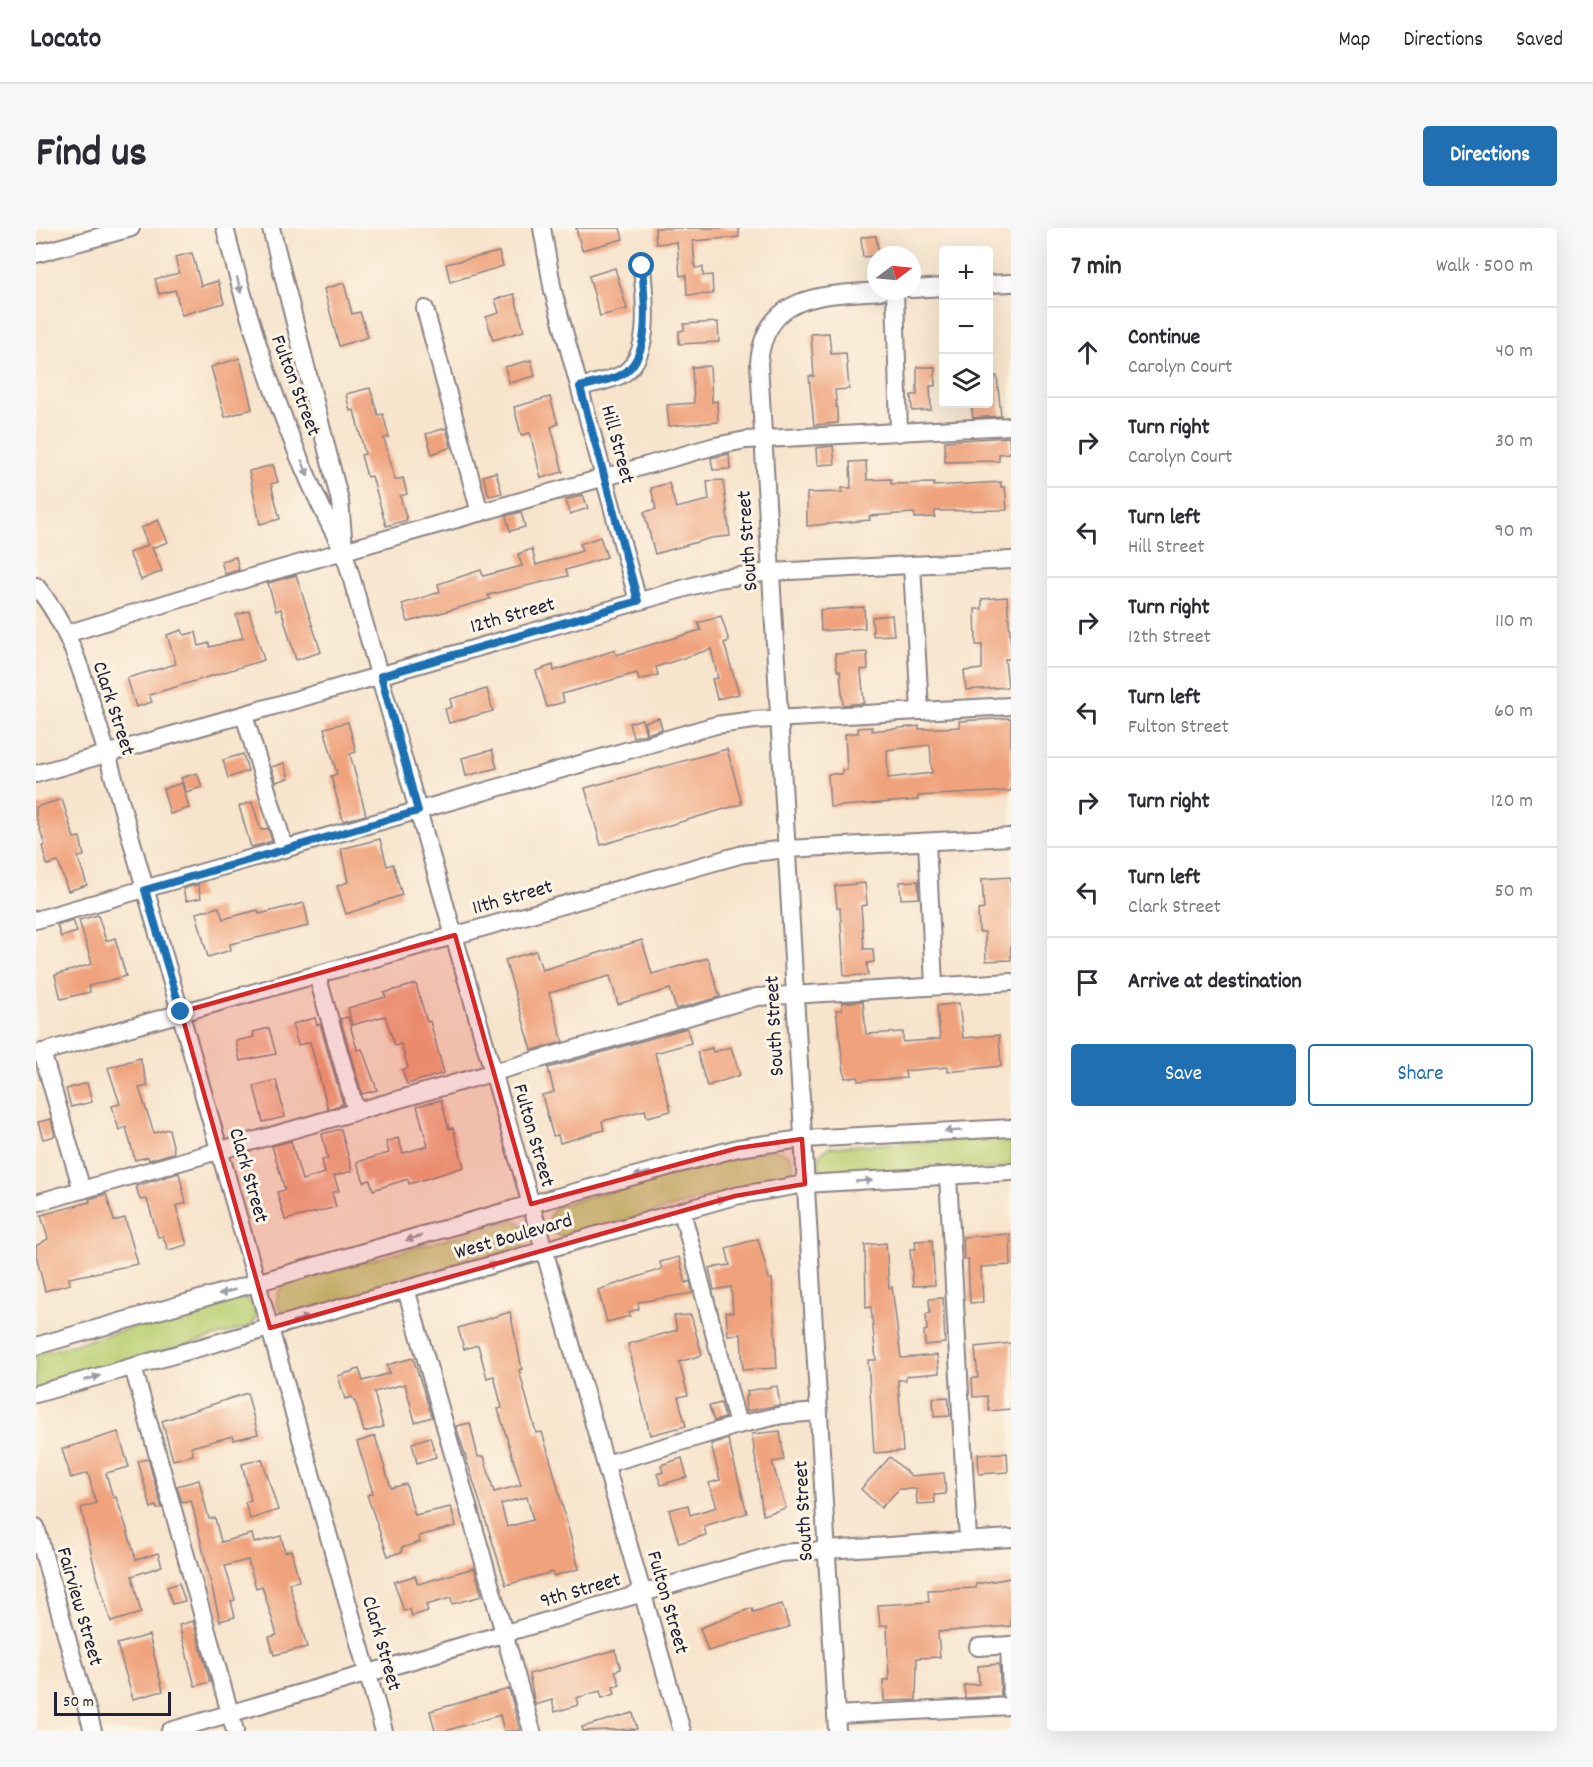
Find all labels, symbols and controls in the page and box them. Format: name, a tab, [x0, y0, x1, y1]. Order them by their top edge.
text: Locato	[30, 21, 101, 61]
text: Map	[1339, 26, 1370, 56]
text: Directions	[1403, 26, 1483, 56]
text: Saved	[1516, 26, 1563, 56]
text: Find us	[36, 126, 147, 186]
button: Directions	[1423, 126, 1557, 186]
north arrow	[867, 246, 921, 300]
map controls	[939, 246, 993, 408]
button: +	[939, 246, 993, 300]
text: 7 min	[1071, 249, 1122, 286]
route start	[628, 252, 654, 278]
text: Walk · 500 m	[1436, 253, 1533, 281]
one-way arrow	[235, 276, 244, 294]
button: −	[939, 300, 993, 354]
text: Continue	[1128, 323, 1200, 354]
street label: Fulton Street	[261, 331, 327, 441]
icon: ahead	[1071, 336, 1104, 369]
text: 40 m	[1495, 338, 1533, 366]
button: layers	[939, 354, 993, 408]
text: Carolyn Court	[1128, 354, 1232, 382]
street label: Hill Street	[591, 402, 641, 488]
text: Turn right	[1128, 413, 1210, 444]
icon: right	[1071, 426, 1104, 459]
text: 30 m	[1495, 428, 1533, 456]
text: Carolyn Court	[1128, 444, 1232, 472]
one-way arrow	[300, 459, 310, 477]
street label: South Street	[730, 489, 767, 592]
text: Turn left	[1128, 503, 1200, 534]
icon: left	[1071, 516, 1104, 549]
text: 90 m	[1495, 518, 1533, 546]
text: Hill Street	[1128, 534, 1205, 562]
street label: 12th Street	[467, 590, 559, 643]
text: Turn right	[1128, 593, 1210, 624]
icon: right	[1071, 606, 1104, 639]
text: 110 m	[1495, 608, 1533, 636]
text: 12th Street	[1128, 624, 1211, 652]
street label: Clark Street	[83, 658, 142, 760]
text: Turn left	[1128, 683, 1200, 714]
icon: left	[1071, 696, 1104, 729]
text: 60 m	[1494, 698, 1533, 726]
text: Fulton Street	[1128, 714, 1229, 742]
icon: right	[1071, 786, 1104, 819]
text: Turn right	[1128, 787, 1210, 818]
text: 120 m	[1491, 788, 1533, 816]
text: Turn left	[1128, 863, 1200, 894]
street label: 11th Street	[469, 873, 557, 925]
icon: left	[1071, 876, 1104, 909]
text: 50 m	[1495, 878, 1533, 906]
text: Clark Street	[1128, 894, 1221, 922]
icon: arrive	[1071, 966, 1104, 999]
text: Arrive at destination	[1128, 967, 1302, 998]
street label: South Street	[758, 974, 794, 1077]
route end	[167, 998, 193, 1024]
button: Save	[1071, 1044, 1296, 1106]
button: Share	[1308, 1044, 1533, 1106]
street label: Fulton Street	[503, 1081, 561, 1191]
street label: Clark Street	[219, 1125, 275, 1227]
one-way arrow	[943, 1126, 962, 1136]
one-way arrow	[633, 1170, 651, 1179]
one-way arrow	[854, 1176, 873, 1185]
one-way arrow	[707, 1196, 725, 1205]
street label: West Boulevard	[451, 1207, 576, 1269]
one-way arrow	[405, 1234, 423, 1243]
one-way arrow	[479, 1261, 497, 1270]
one-way arrow	[218, 1288, 236, 1297]
one-way arrow	[291, 1314, 309, 1323]
one-way arrow	[83, 1373, 101, 1382]
street label: South Street	[787, 1459, 823, 1562]
street label: Fairview Street	[47, 1544, 109, 1670]
street label: Fulton Street	[637, 1548, 695, 1658]
street label: 9th Street	[537, 1566, 625, 1618]
street label: Clark Street	[352, 1593, 408, 1695]
scale bar	[54, 1689, 171, 1716]
text: 50 m	[63, 1691, 94, 1714]

